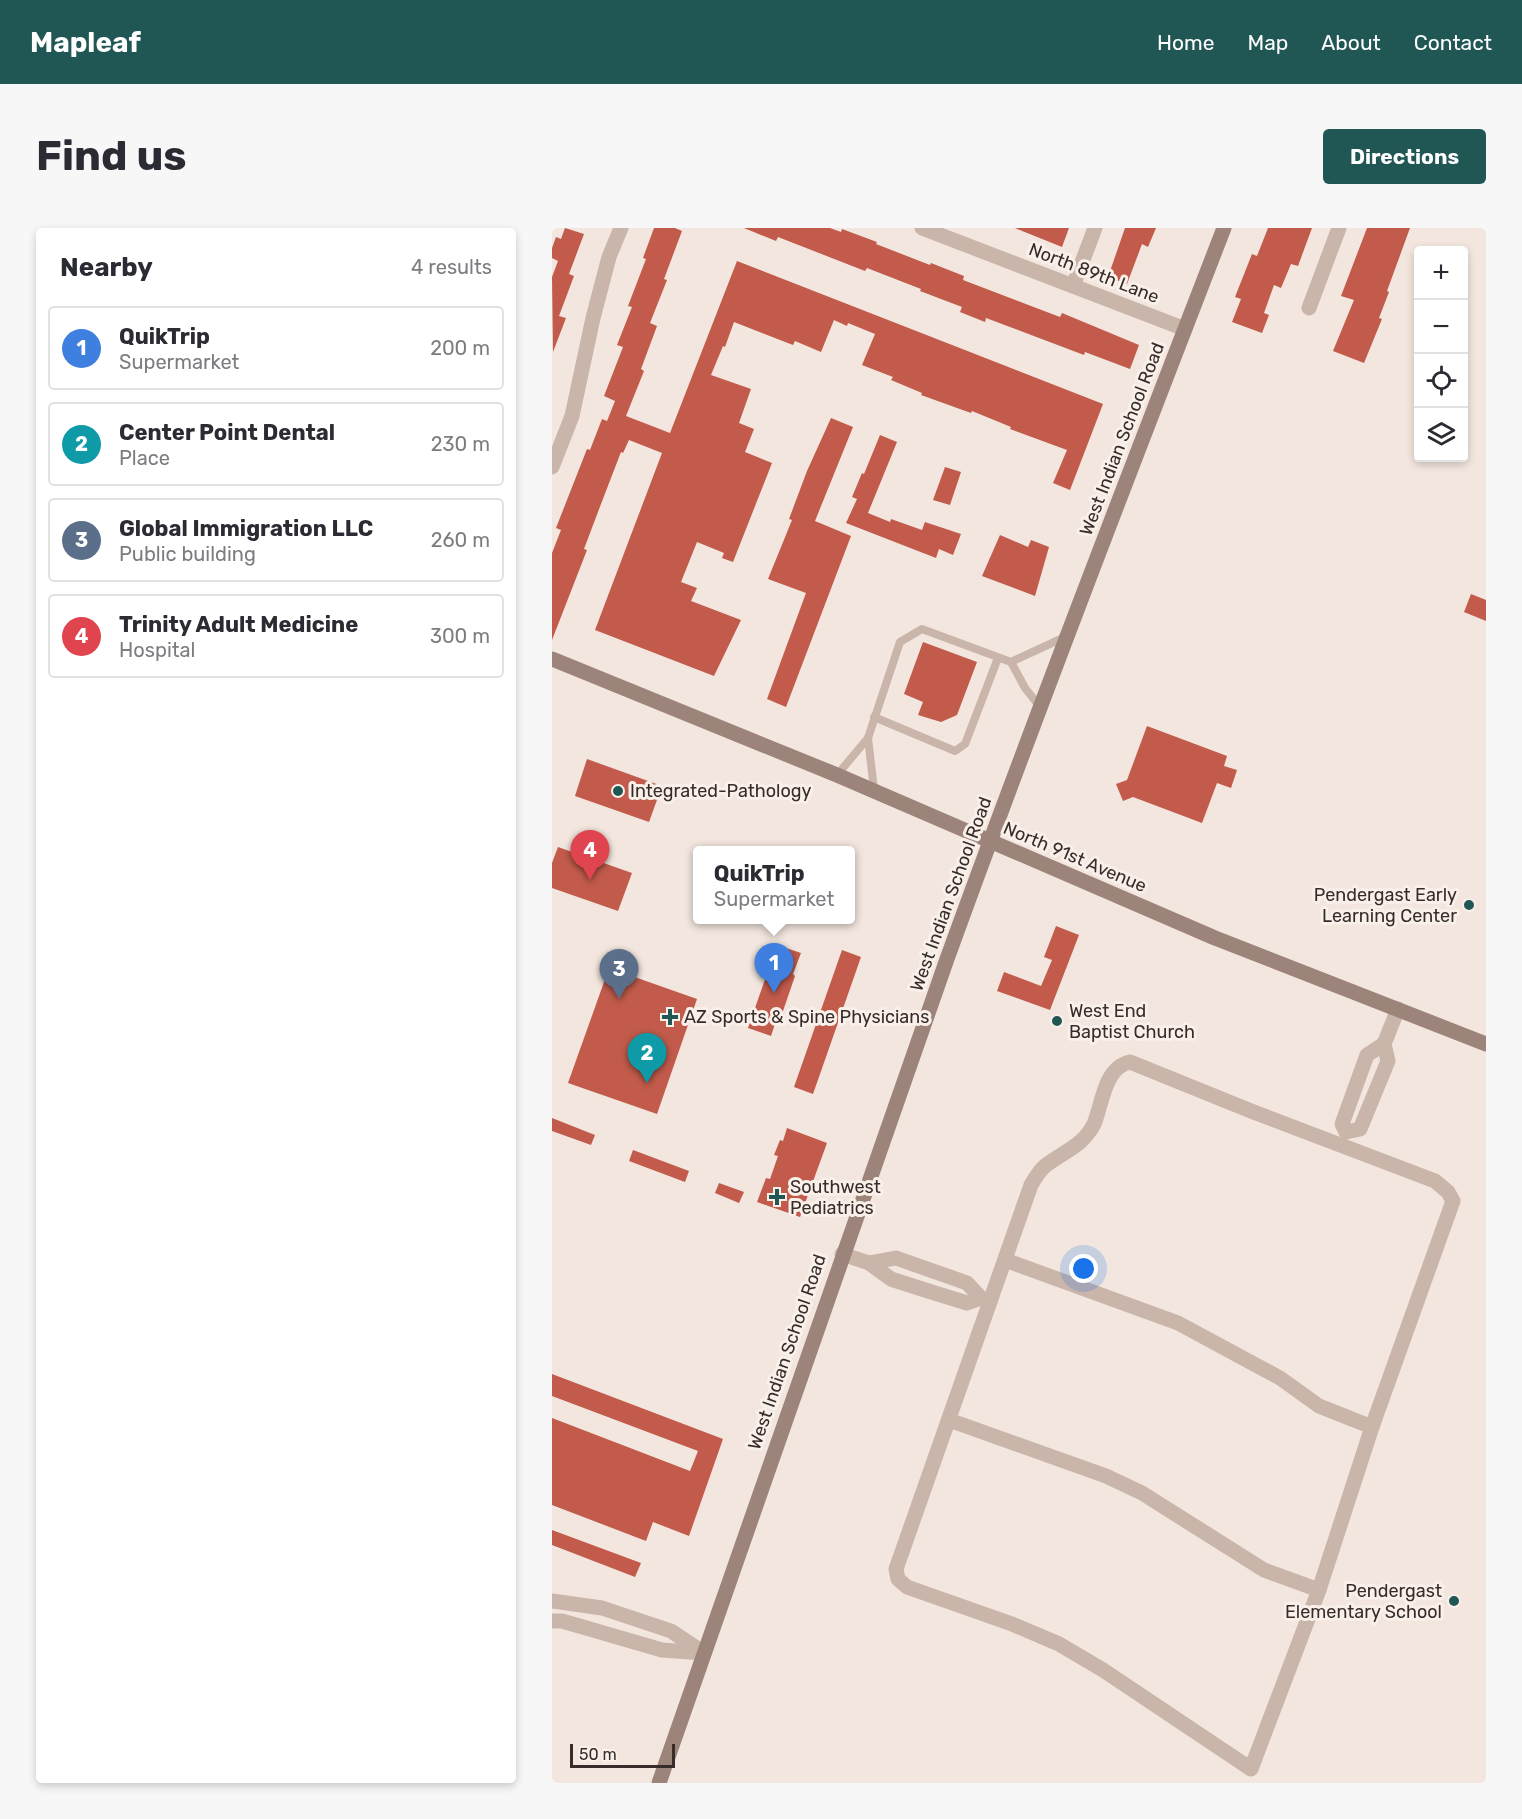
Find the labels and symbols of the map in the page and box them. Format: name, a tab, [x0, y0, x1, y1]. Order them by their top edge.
street label: North 89th Lane	[1026, 238, 1162, 308]
street label: West Indian School Road	[1075, 339, 1169, 539]
place label: Integrated-Pathology	[630, 780, 812, 802]
marker: Integrated-Pathology	[611, 784, 625, 798]
street label: West Indian School Road	[906, 794, 996, 994]
street label: North 91st Avenue	[1000, 817, 1150, 897]
pin: 4	[570, 830, 609, 880]
place label: Pendergast Early Learning Center	[1314, 884, 1457, 927]
marker: Pendergast Early Learning Center	[1462, 898, 1476, 912]
pin: 1	[754, 944, 794, 993]
pin: 3	[600, 950, 638, 999]
place label: West End Baptist Church	[1069, 1000, 1195, 1043]
place label: AZ Sports & Spine Physicians	[684, 1006, 929, 1028]
marker: AZ Sports & Spine Physicians	[661, 1008, 679, 1026]
marker: West End Baptist Church	[1050, 1014, 1064, 1028]
pin: 2	[628, 1034, 667, 1083]
place label: Southwest Pediatrics	[790, 1176, 881, 1219]
marker: Southwest Pediatrics	[768, 1188, 786, 1206]
street label: West Indian School Road	[743, 1251, 831, 1453]
your location	[1069, 1254, 1098, 1283]
place label: Pendergast Elementary School	[1285, 1580, 1442, 1623]
marker: Pendergast Elementary School	[1447, 1594, 1461, 1608]
scale bar	[570, 1741, 675, 1768]

